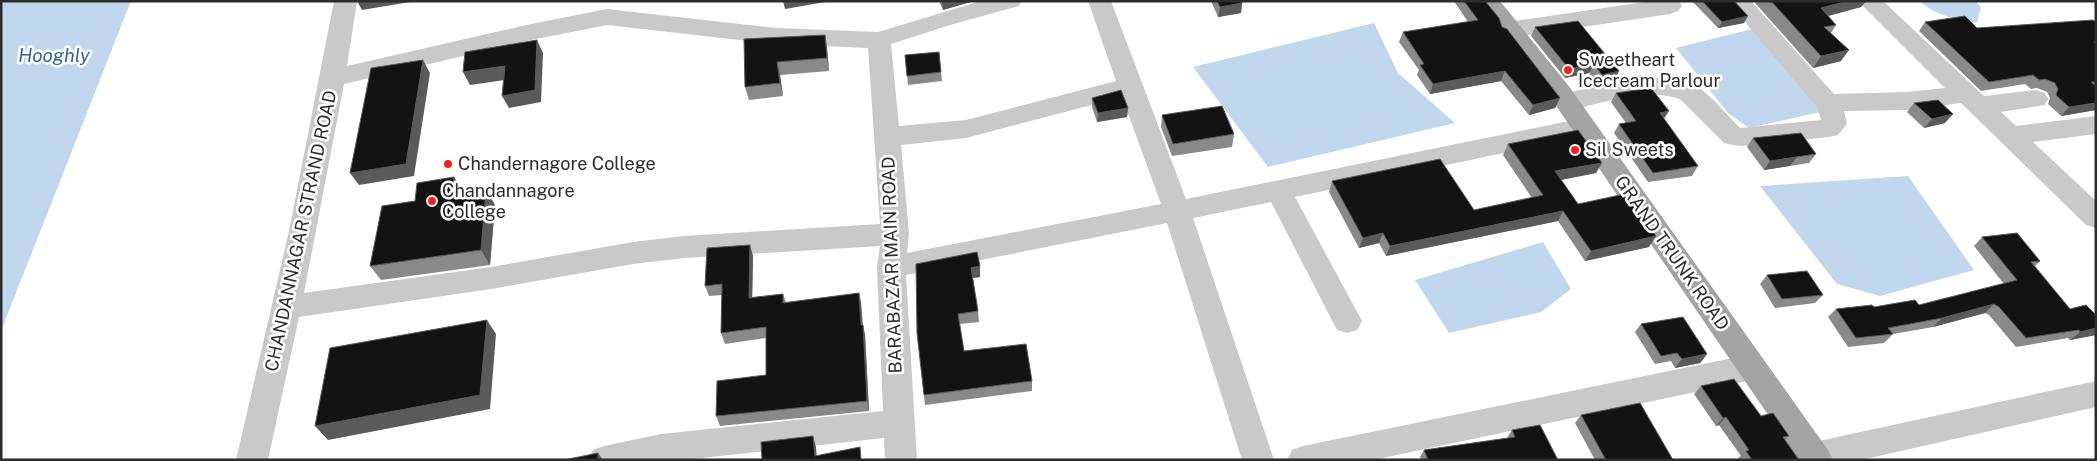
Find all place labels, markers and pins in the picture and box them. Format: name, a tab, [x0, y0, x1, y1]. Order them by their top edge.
place label: Sweetheart Icecream Parlour	[1578, 49, 1720, 91]
marker: Sweetheart Icecream Parlour	[1562, 64, 1574, 76]
place label: Sil Sweets	[1585, 139, 1674, 160]
marker: Sil Sweets	[1569, 144, 1581, 156]
place label: Chandernagore College	[458, 153, 656, 174]
marker: Chandernagore College	[442, 158, 454, 170]
place label: Chandannagore College	[442, 180, 575, 222]
marker: Chandannagore College	[426, 195, 438, 207]

